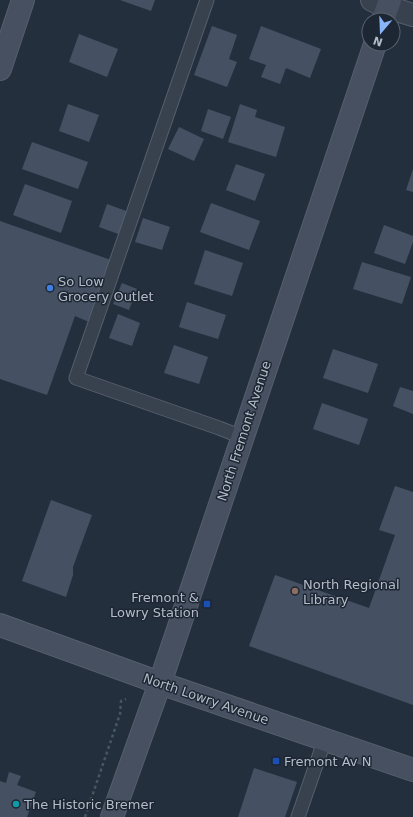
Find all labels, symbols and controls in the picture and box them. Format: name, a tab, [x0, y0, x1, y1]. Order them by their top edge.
north arrow	[361, 12, 401, 52]
text: N	[371, 33, 384, 49]
place label: So Low Grocery Outlet	[58, 274, 154, 304]
marker: So Low Grocery Outlet	[45, 283, 55, 293]
street label: North Fremont Avenue	[214, 359, 274, 503]
place label: North Regional Library	[303, 577, 400, 607]
marker: North Regional Library	[290, 586, 300, 596]
place label: Fremont & Lowry Station	[110, 590, 199, 620]
marker: Fremont & Lowry Station	[202, 599, 212, 609]
street label: North Lowry Avenue	[141, 670, 271, 728]
place label: Fremont Av N	[284, 754, 371, 769]
marker: Fremont Av N	[271, 756, 281, 766]
place label: The Historic Bremer	[23, 797, 154, 812]
marker: The Historic Bremer	[11, 799, 21, 809]

